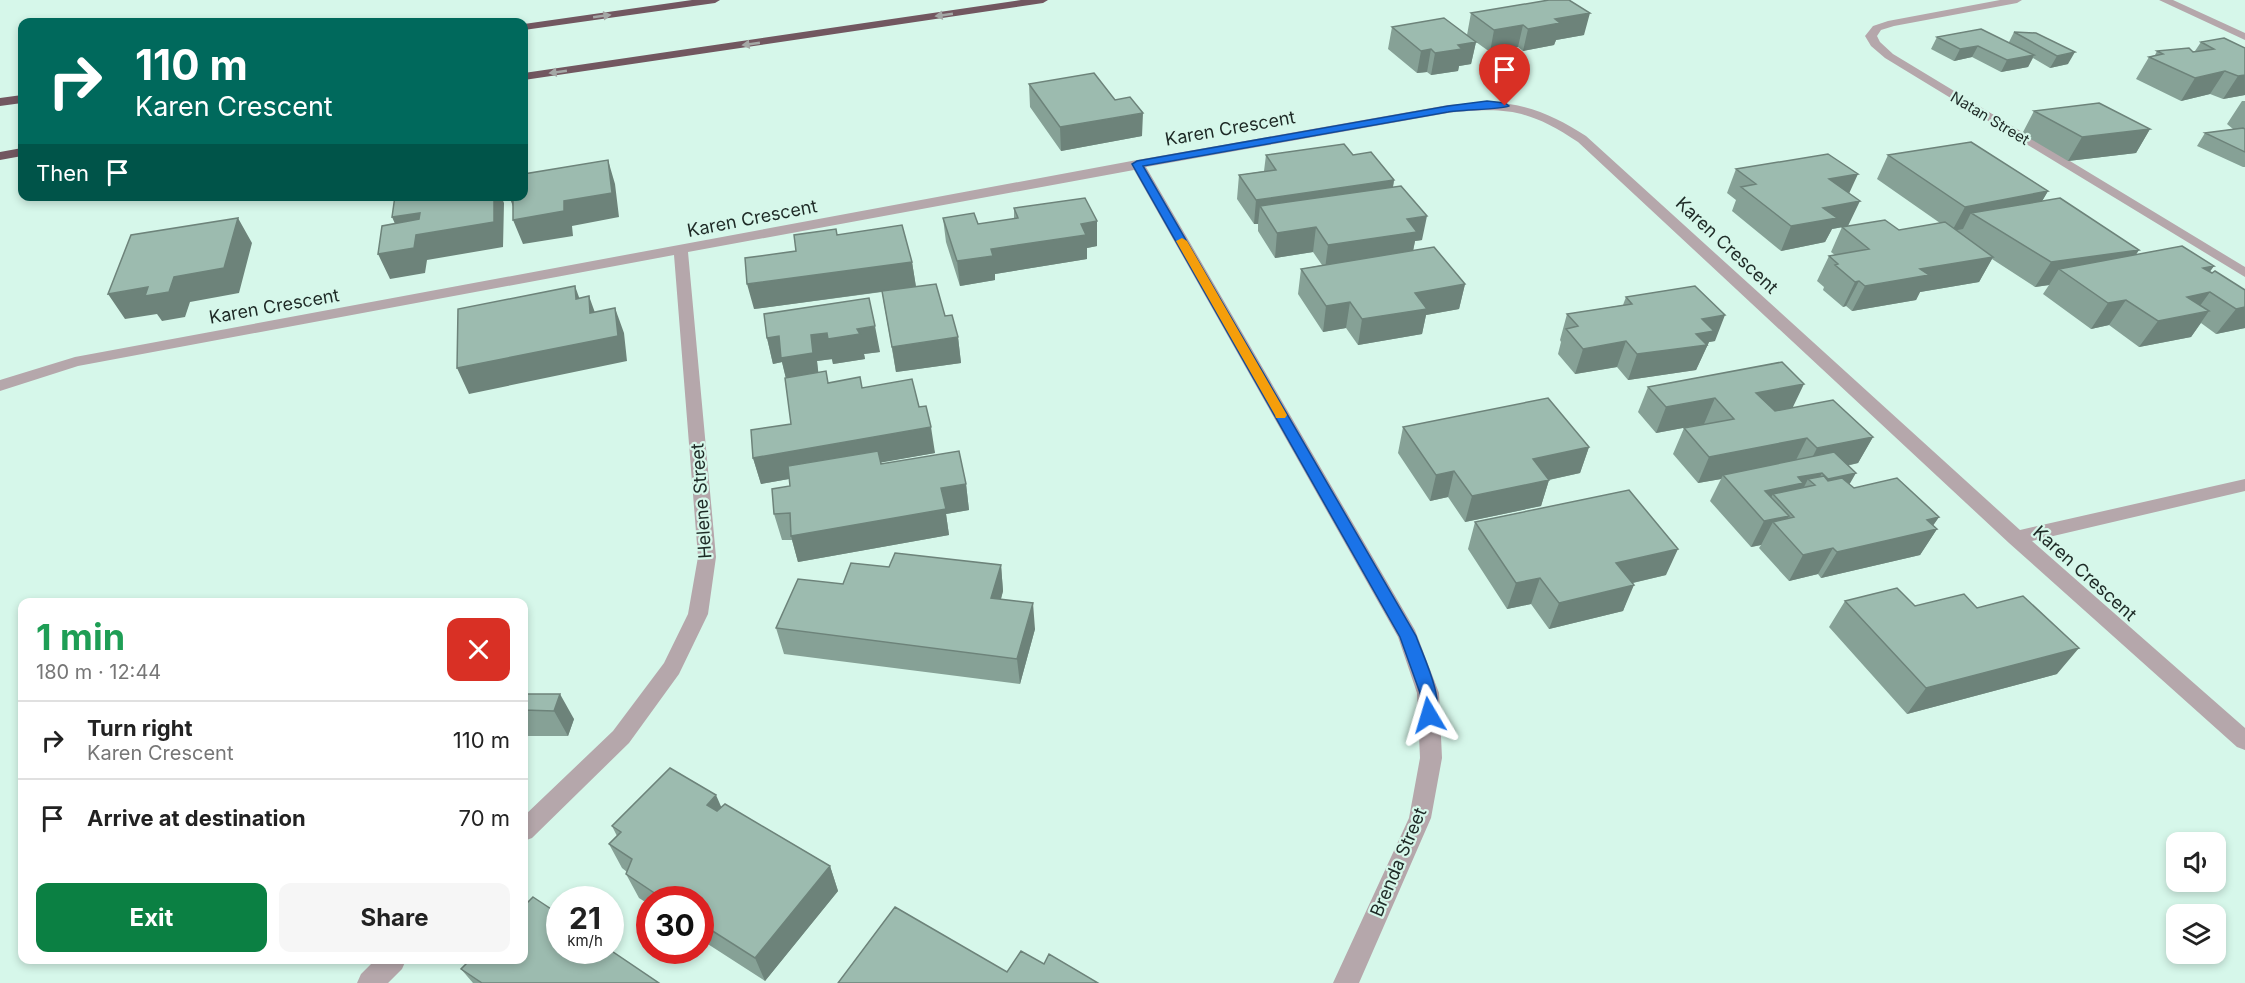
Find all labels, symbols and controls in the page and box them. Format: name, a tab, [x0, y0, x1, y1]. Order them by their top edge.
one-way arrow	[934, 10, 953, 19]
one-way arrow	[593, 12, 612, 21]
text: 110 m	[135, 39, 248, 90]
one-way arrow	[742, 39, 761, 48]
icon: right	[36, 42, 114, 120]
pin	[1479, 44, 1530, 106]
icon: arrive	[1488, 53, 1521, 86]
one-way arrow	[549, 68, 568, 77]
street label: Natan Street	[1947, 87, 2033, 149]
text: Karen Crescent	[135, 90, 333, 123]
street label: Karen Crescent	[1163, 106, 1297, 150]
icon: arrive	[101, 156, 134, 189]
text: Then	[36, 160, 89, 186]
street label: Karen Crescent	[1672, 192, 1782, 298]
street label: Karen Crescent	[685, 195, 819, 241]
street label: Karen Crescent	[207, 284, 341, 328]
street label: Helene Street	[686, 442, 716, 559]
street label: Karen Crescent	[2029, 521, 2141, 625]
text: 1 min	[36, 615, 125, 659]
button: close	[447, 618, 510, 681]
text: 180 m · 12:44	[36, 660, 161, 684]
position arrow	[1397, 683, 1461, 747]
text: Turn right	[87, 715, 193, 741]
icon: right	[36, 724, 69, 757]
text: 110 m	[453, 727, 510, 753]
text: Karen Crescent	[87, 741, 233, 765]
icon: arrive	[36, 802, 69, 835]
street label: Brenda Street	[1366, 804, 1430, 920]
text: Arrive at destination	[87, 805, 306, 831]
text: 70 m	[459, 805, 510, 831]
map controls	[2166, 832, 2226, 964]
button: sound	[2166, 832, 2226, 892]
button: Exit	[36, 883, 267, 952]
button: Share	[279, 883, 510, 952]
speed limit sign: 30	[636, 886, 714, 964]
text: 21	[569, 900, 601, 936]
button: layers	[2166, 904, 2226, 964]
text: km/h	[567, 931, 603, 950]

